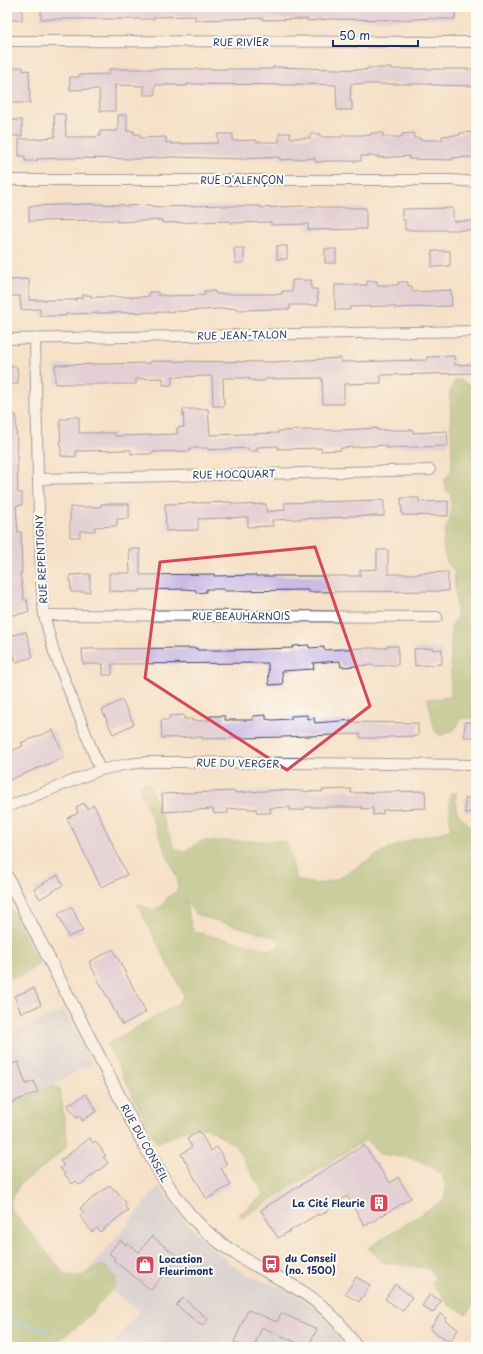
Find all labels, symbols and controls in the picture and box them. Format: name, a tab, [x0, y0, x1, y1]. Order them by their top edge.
scale bar	[333, 22, 418, 48]
text: 50 m	[339, 26, 370, 44]
street label: RUE RIVIER	[213, 34, 269, 49]
street label: RUE D'ALENÇON	[200, 172, 284, 187]
street label: RUE JEAN-TALON	[197, 326, 287, 343]
street label: RUE HOCQUART	[192, 465, 276, 482]
street label: RUE REPENTIGNY	[31, 513, 50, 604]
street label: RUE BEAUHARNOIS	[192, 608, 290, 623]
street label: RUE DU VERGER	[196, 754, 280, 771]
street label: RUE DU CONSEIL	[118, 1101, 173, 1185]
building icon: La Cité Fleurie	[368, 1192, 390, 1214]
place label: La Cité Fleurie	[292, 1195, 366, 1210]
place label: du Conseil (no. 1500)	[285, 1250, 336, 1277]
place label: Location Fleurimont	[159, 1251, 213, 1278]
bus stop icon: du Conseil (no. 1500)	[260, 1253, 282, 1275]
shop icon: Location Fleurimont	[134, 1254, 156, 1276]

